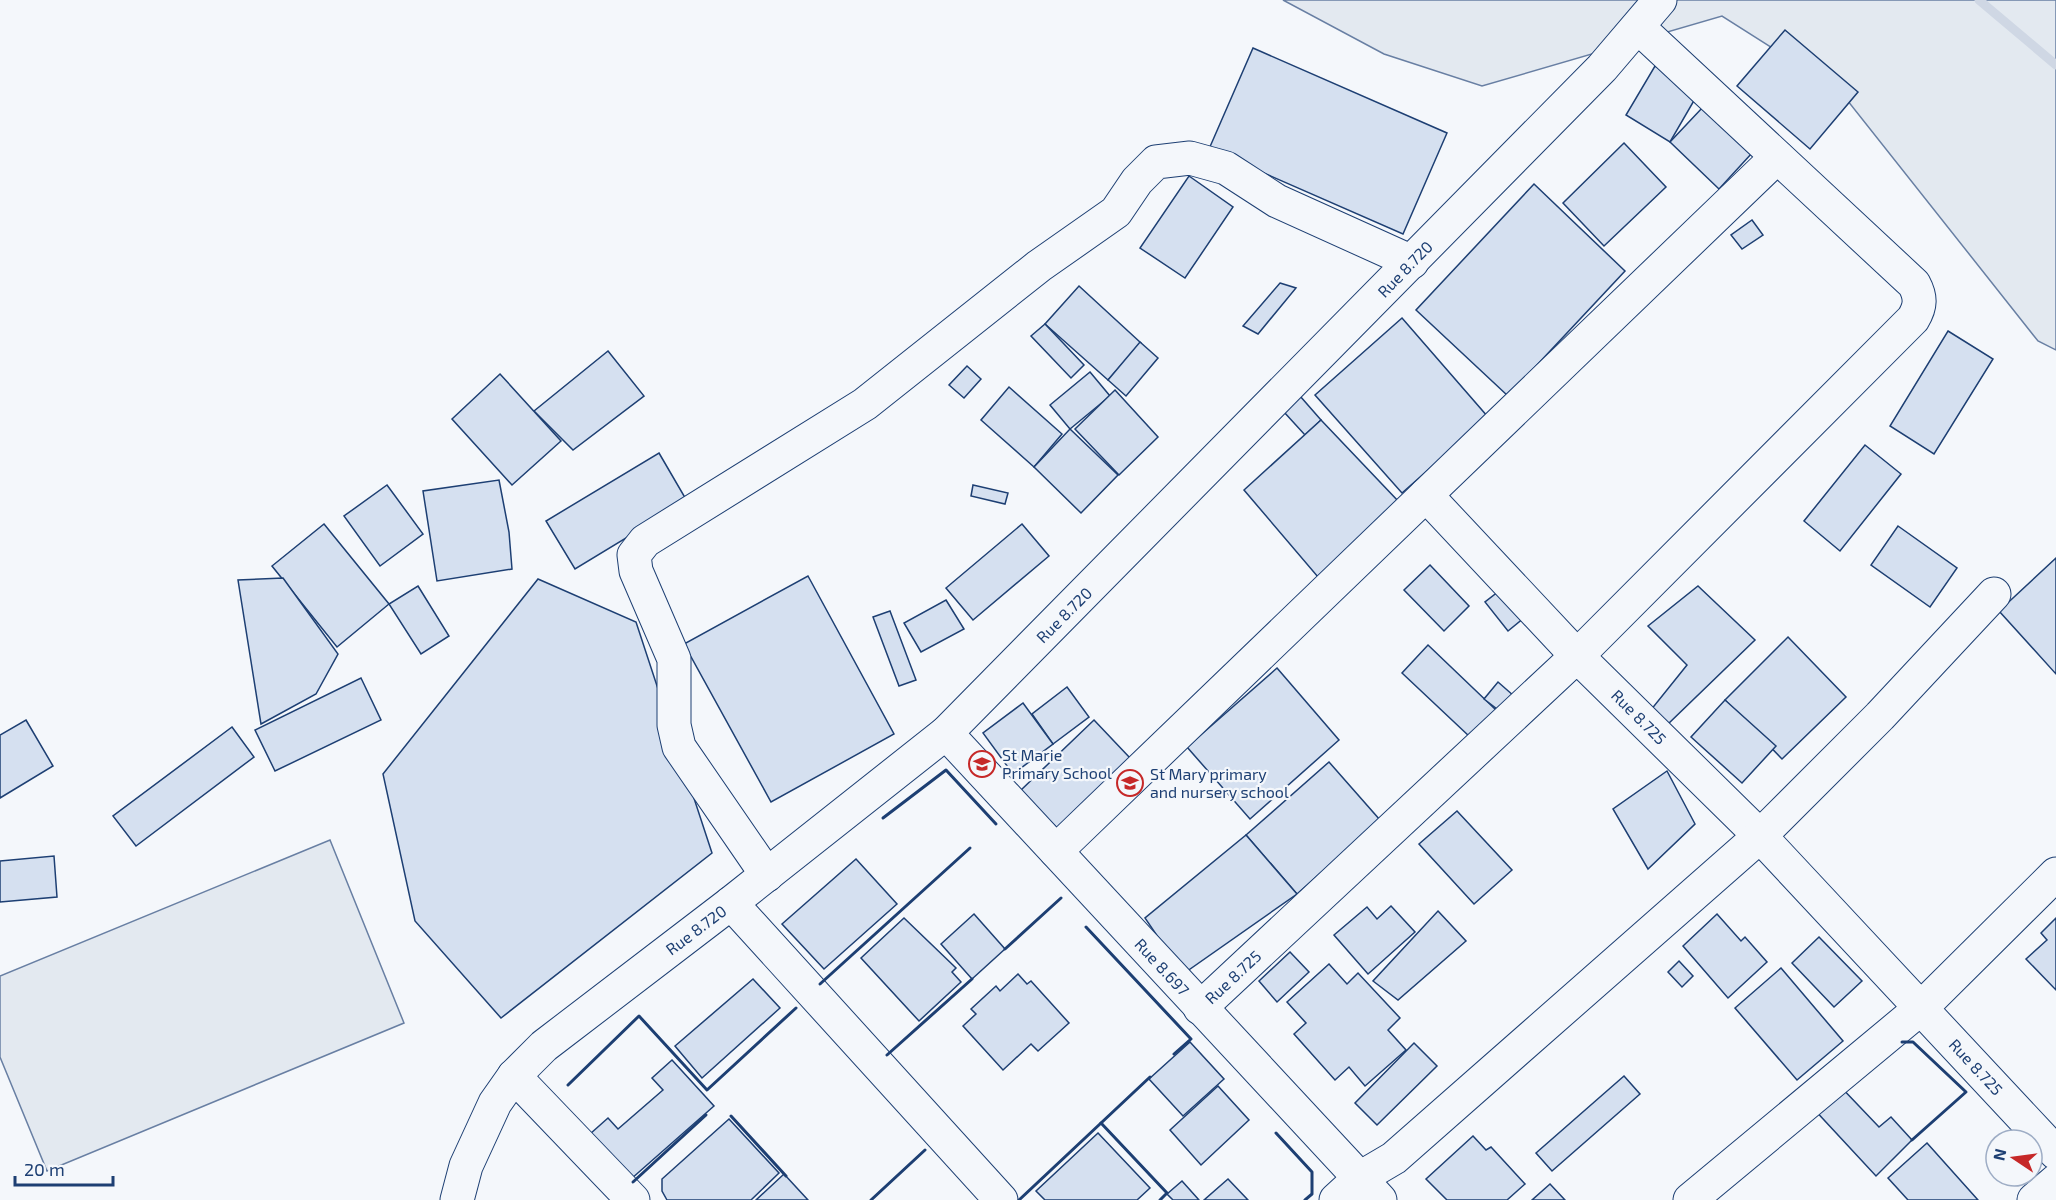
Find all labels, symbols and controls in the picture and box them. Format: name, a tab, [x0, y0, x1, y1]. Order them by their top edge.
street label: Rue 8.720	[1373, 237, 1436, 301]
street label: Rue 8.720	[1032, 583, 1095, 646]
street label: Rue 8.725	[1608, 685, 1671, 748]
place label: St Marie Primary School	[1002, 745, 1112, 782]
school or university icon: St Marie Primary School	[967, 749, 997, 779]
place label: St Mary primary and nursery school	[1150, 764, 1289, 801]
school or university icon: St Mary primary and nursery school	[1115, 768, 1145, 798]
street label: Rue 8.720	[662, 901, 730, 958]
street label: Rue 8.697	[1131, 934, 1194, 999]
street label: Rue 8.725	[1201, 946, 1265, 1007]
street label: Rue 8.725	[1946, 1035, 2007, 1099]
north arrow	[1984, 1128, 2044, 1188]
text: N	[1988, 1147, 2009, 1162]
scale bar	[15, 1149, 112, 1187]
text: 20 m	[24, 1158, 65, 1180]

